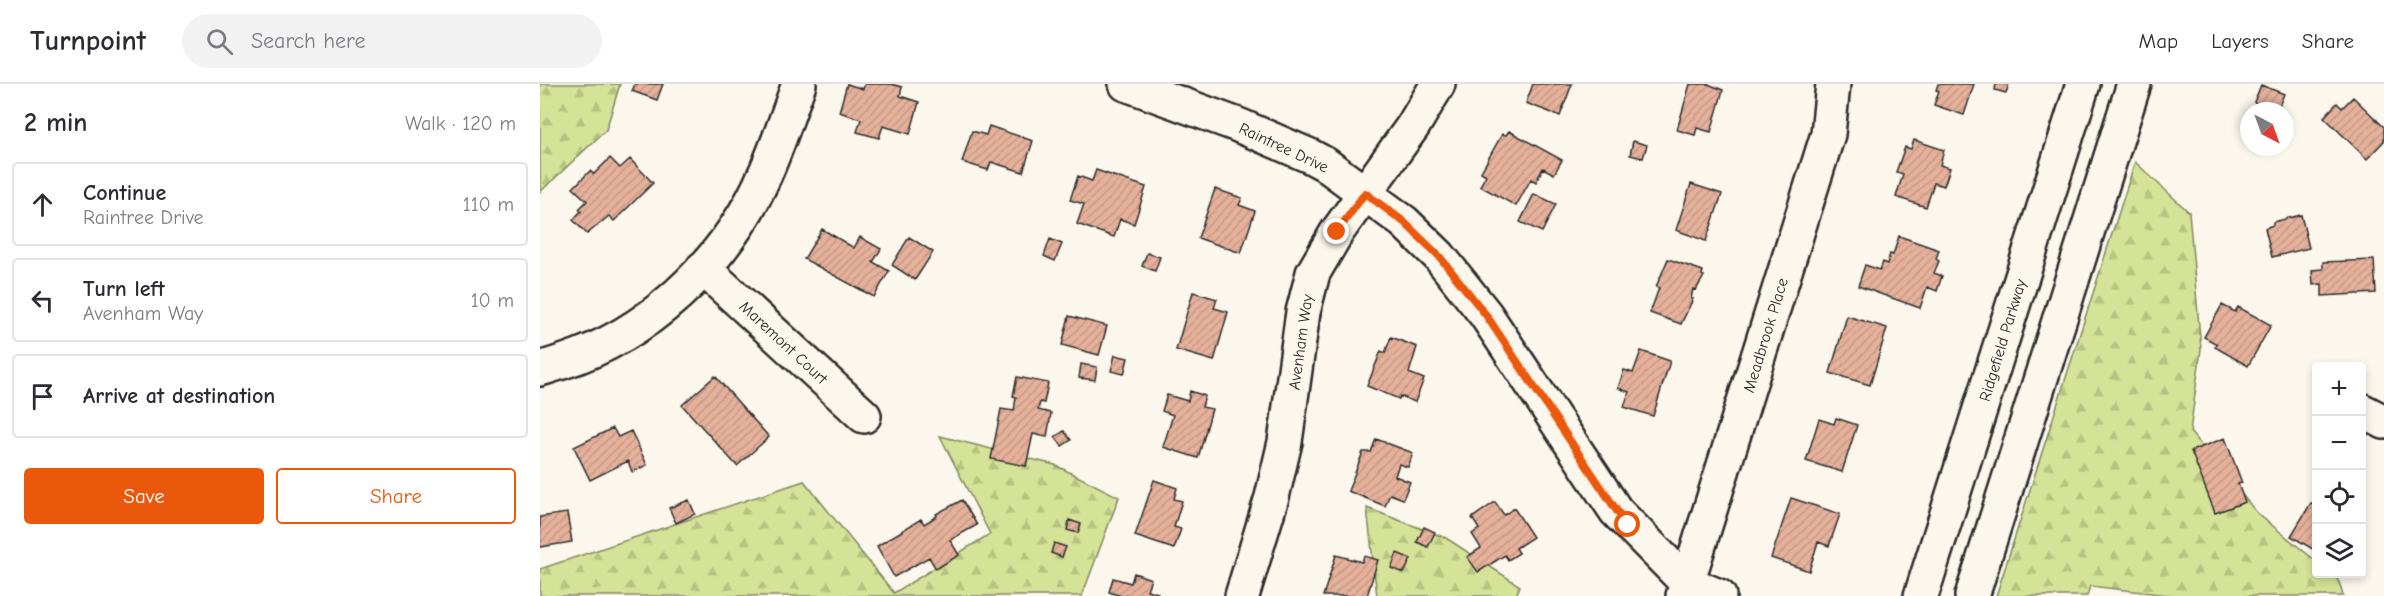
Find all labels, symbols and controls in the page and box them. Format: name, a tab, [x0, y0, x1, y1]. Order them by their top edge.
search box	[182, 14, 602, 68]
text: Turnpoint	[30, 25, 146, 57]
icon: search	[203, 25, 236, 58]
text: Search here	[251, 28, 365, 54]
text: Map	[2139, 29, 2178, 53]
text: Layers	[2211, 29, 2269, 53]
text: Share	[2302, 29, 2354, 53]
north arrow	[2240, 102, 2294, 156]
text: 2 min	[24, 108, 87, 138]
text: Walk · 120 m	[405, 112, 516, 135]
street label: Raintree Drive	[1236, 119, 1331, 176]
text: Continue	[83, 180, 166, 206]
icon: ahead	[26, 188, 59, 221]
text: 110 m	[463, 193, 514, 216]
text: Raintree Drive	[83, 206, 204, 229]
route end	[1323, 218, 1349, 244]
text: Turn left	[83, 276, 165, 302]
street label: Meadbrook Place	[1740, 276, 1792, 395]
street label: Ridgefield Parkway	[1976, 276, 2030, 404]
icon: left	[26, 284, 59, 317]
text: 10 m	[471, 289, 514, 312]
street label: Avenham Way	[1285, 292, 1317, 391]
street label: Maremont Court	[736, 297, 831, 388]
text: Avenham Way	[83, 302, 203, 325]
map controls	[2312, 362, 2366, 578]
button: +	[2312, 362, 2366, 416]
icon: arrive	[26, 380, 59, 413]
text: Arrive at destination	[83, 383, 275, 409]
button: −	[2312, 416, 2366, 470]
button: Save	[24, 468, 264, 524]
button: Share	[276, 468, 516, 524]
button: locate	[2312, 470, 2366, 524]
route start	[1614, 511, 1640, 537]
button: layers	[2312, 524, 2366, 578]

